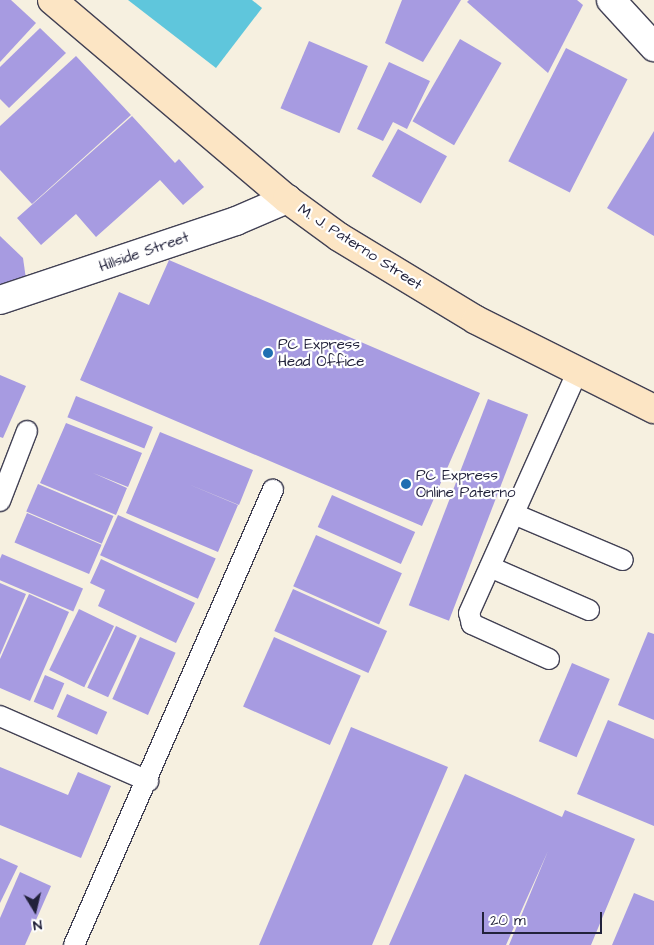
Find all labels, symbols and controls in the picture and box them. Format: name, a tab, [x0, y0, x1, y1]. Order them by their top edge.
street label: M. J. Paterno Street	[295, 200, 425, 294]
street label: Hillside Street	[97, 228, 191, 276]
place label: PC Express Head Office	[278, 335, 364, 370]
marker: PC Express Head Office	[262, 347, 274, 359]
place label: PC Express Online Paterno	[416, 466, 515, 501]
marker: PC Express Online Paterno	[400, 478, 412, 490]
north arrow	[10, 885, 60, 935]
scale bar	[484, 902, 604, 934]
text: 20 m	[490, 910, 526, 931]
text: N	[31, 914, 43, 935]

